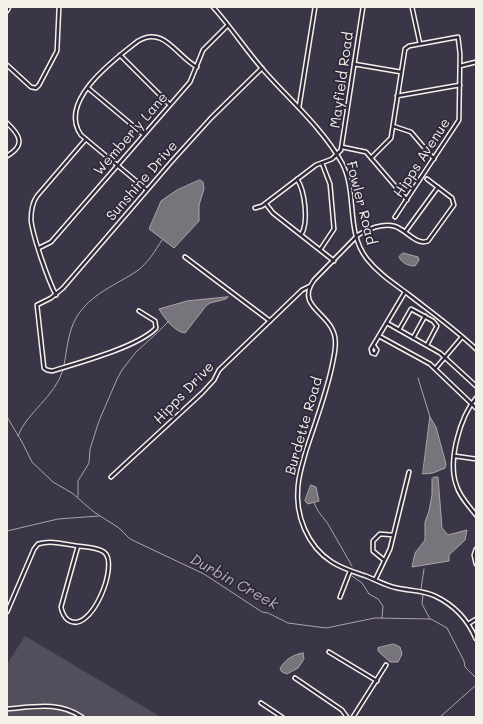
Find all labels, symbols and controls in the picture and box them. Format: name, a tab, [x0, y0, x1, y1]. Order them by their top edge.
street label: Mayfield Road	[327, 31, 357, 129]
street label: Wemberly Lane	[90, 89, 172, 179]
street label: Hipps Avenue	[390, 115, 454, 201]
street label: Sunshine Drive	[103, 138, 181, 224]
street label: Fowler Road	[343, 159, 379, 247]
street label: Hipps Drive	[150, 358, 218, 428]
street label: Burdette Road	[282, 375, 326, 477]
water label: Durbin Creek	[187, 550, 281, 614]

